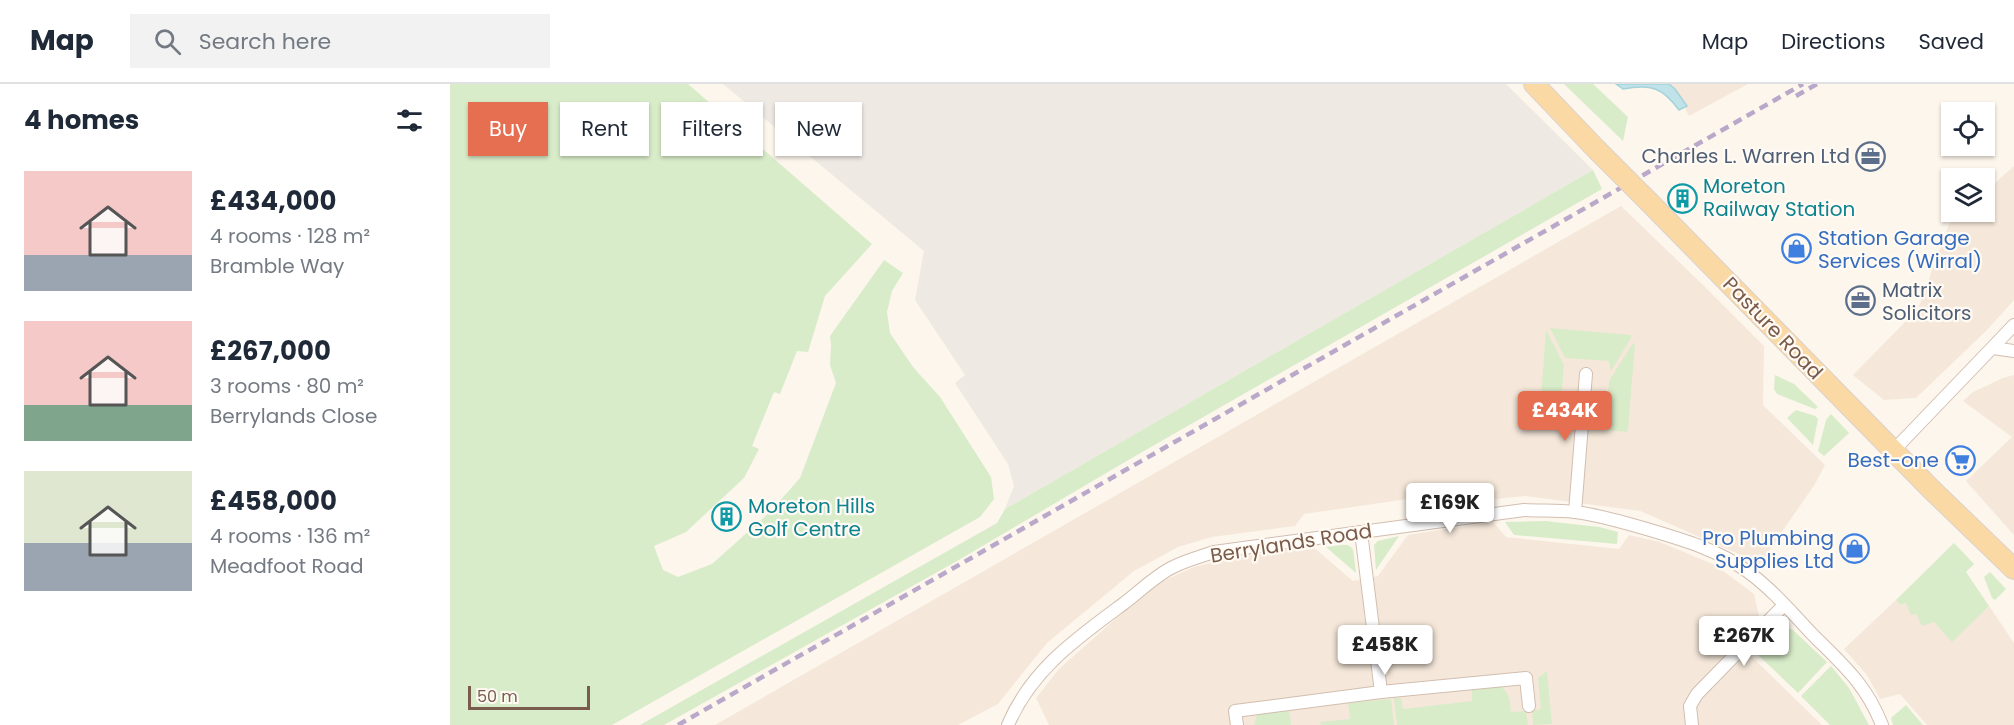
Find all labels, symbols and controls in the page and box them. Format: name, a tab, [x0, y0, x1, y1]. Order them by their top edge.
search box	[130, 14, 550, 68]
text: Map	[30, 21, 94, 60]
icon: search	[151, 25, 184, 58]
text: Search here	[199, 26, 331, 57]
text: Map	[1702, 27, 1748, 56]
text: Directions	[1781, 27, 1885, 56]
text: Saved	[1918, 27, 1984, 56]
text: 4 homes	[24, 102, 139, 138]
chip: Buy	[468, 102, 548, 156]
chip: Rent	[560, 102, 649, 156]
chip: Filters	[661, 102, 763, 156]
chip: New	[775, 102, 862, 156]
map controls	[1941, 102, 1995, 222]
button: locate	[1941, 102, 1995, 156]
icon: filters	[393, 104, 426, 137]
office icon: Charles L. Warren Ltd	[1855, 140, 1887, 172]
place label: Charles L. Warren Ltd	[1642, 142, 1850, 170]
button: layers	[1941, 168, 1995, 222]
place label: Moreton Railway Station	[1703, 172, 1855, 223]
building icon: Moreton Railway Station	[1666, 182, 1698, 214]
text: £434,000	[210, 183, 337, 219]
icon: home	[72, 195, 144, 267]
text: 4 rooms · 128 m²	[210, 222, 370, 250]
place label: Station Garage Services (Wirral)	[1818, 224, 1982, 275]
shop icon: Station Garage Services (Wirral)	[1781, 233, 1813, 265]
text: Bramble Way	[210, 252, 344, 280]
street label: Pasture Road	[1717, 271, 1829, 385]
place label: Matrix Solicitors	[1882, 276, 1971, 327]
office icon: Matrix Solicitors	[1845, 285, 1877, 317]
text: £267,000	[210, 333, 331, 369]
icon: home	[72, 345, 144, 417]
text: 3 rooms · 80 m²	[210, 372, 364, 400]
pin: £434K	[1523, 391, 1607, 442]
text: £434K	[1532, 396, 1598, 424]
text: Berrylands Close	[210, 402, 377, 430]
supermarket icon: Best-one	[1944, 444, 1976, 476]
place label: Best-one	[1848, 446, 1939, 474]
text: £458,000	[210, 483, 337, 519]
pin: £169K	[1408, 483, 1492, 534]
text: £169K	[1420, 488, 1480, 516]
place label: Moreton Hills Golf Centre	[748, 492, 875, 543]
icon: home	[72, 495, 144, 567]
building icon: Moreton Hills Golf Centre	[711, 501, 743, 533]
street label: Berrylands Road	[1208, 516, 1374, 570]
text: 4 rooms · 136 m²	[210, 522, 370, 550]
place label: Pro Plumbing Supplies Ltd	[1702, 524, 1834, 575]
shop icon: Pro Plumbing Supplies Ltd	[1839, 533, 1871, 565]
text: Meadfoot Road	[210, 552, 363, 580]
pin: £267K	[1702, 616, 1786, 667]
text: £267K	[1713, 621, 1775, 649]
pin: £458K	[1343, 625, 1427, 676]
text: £458K	[1352, 630, 1418, 658]
scale bar	[468, 683, 590, 710]
text: 50 m	[477, 685, 518, 708]

